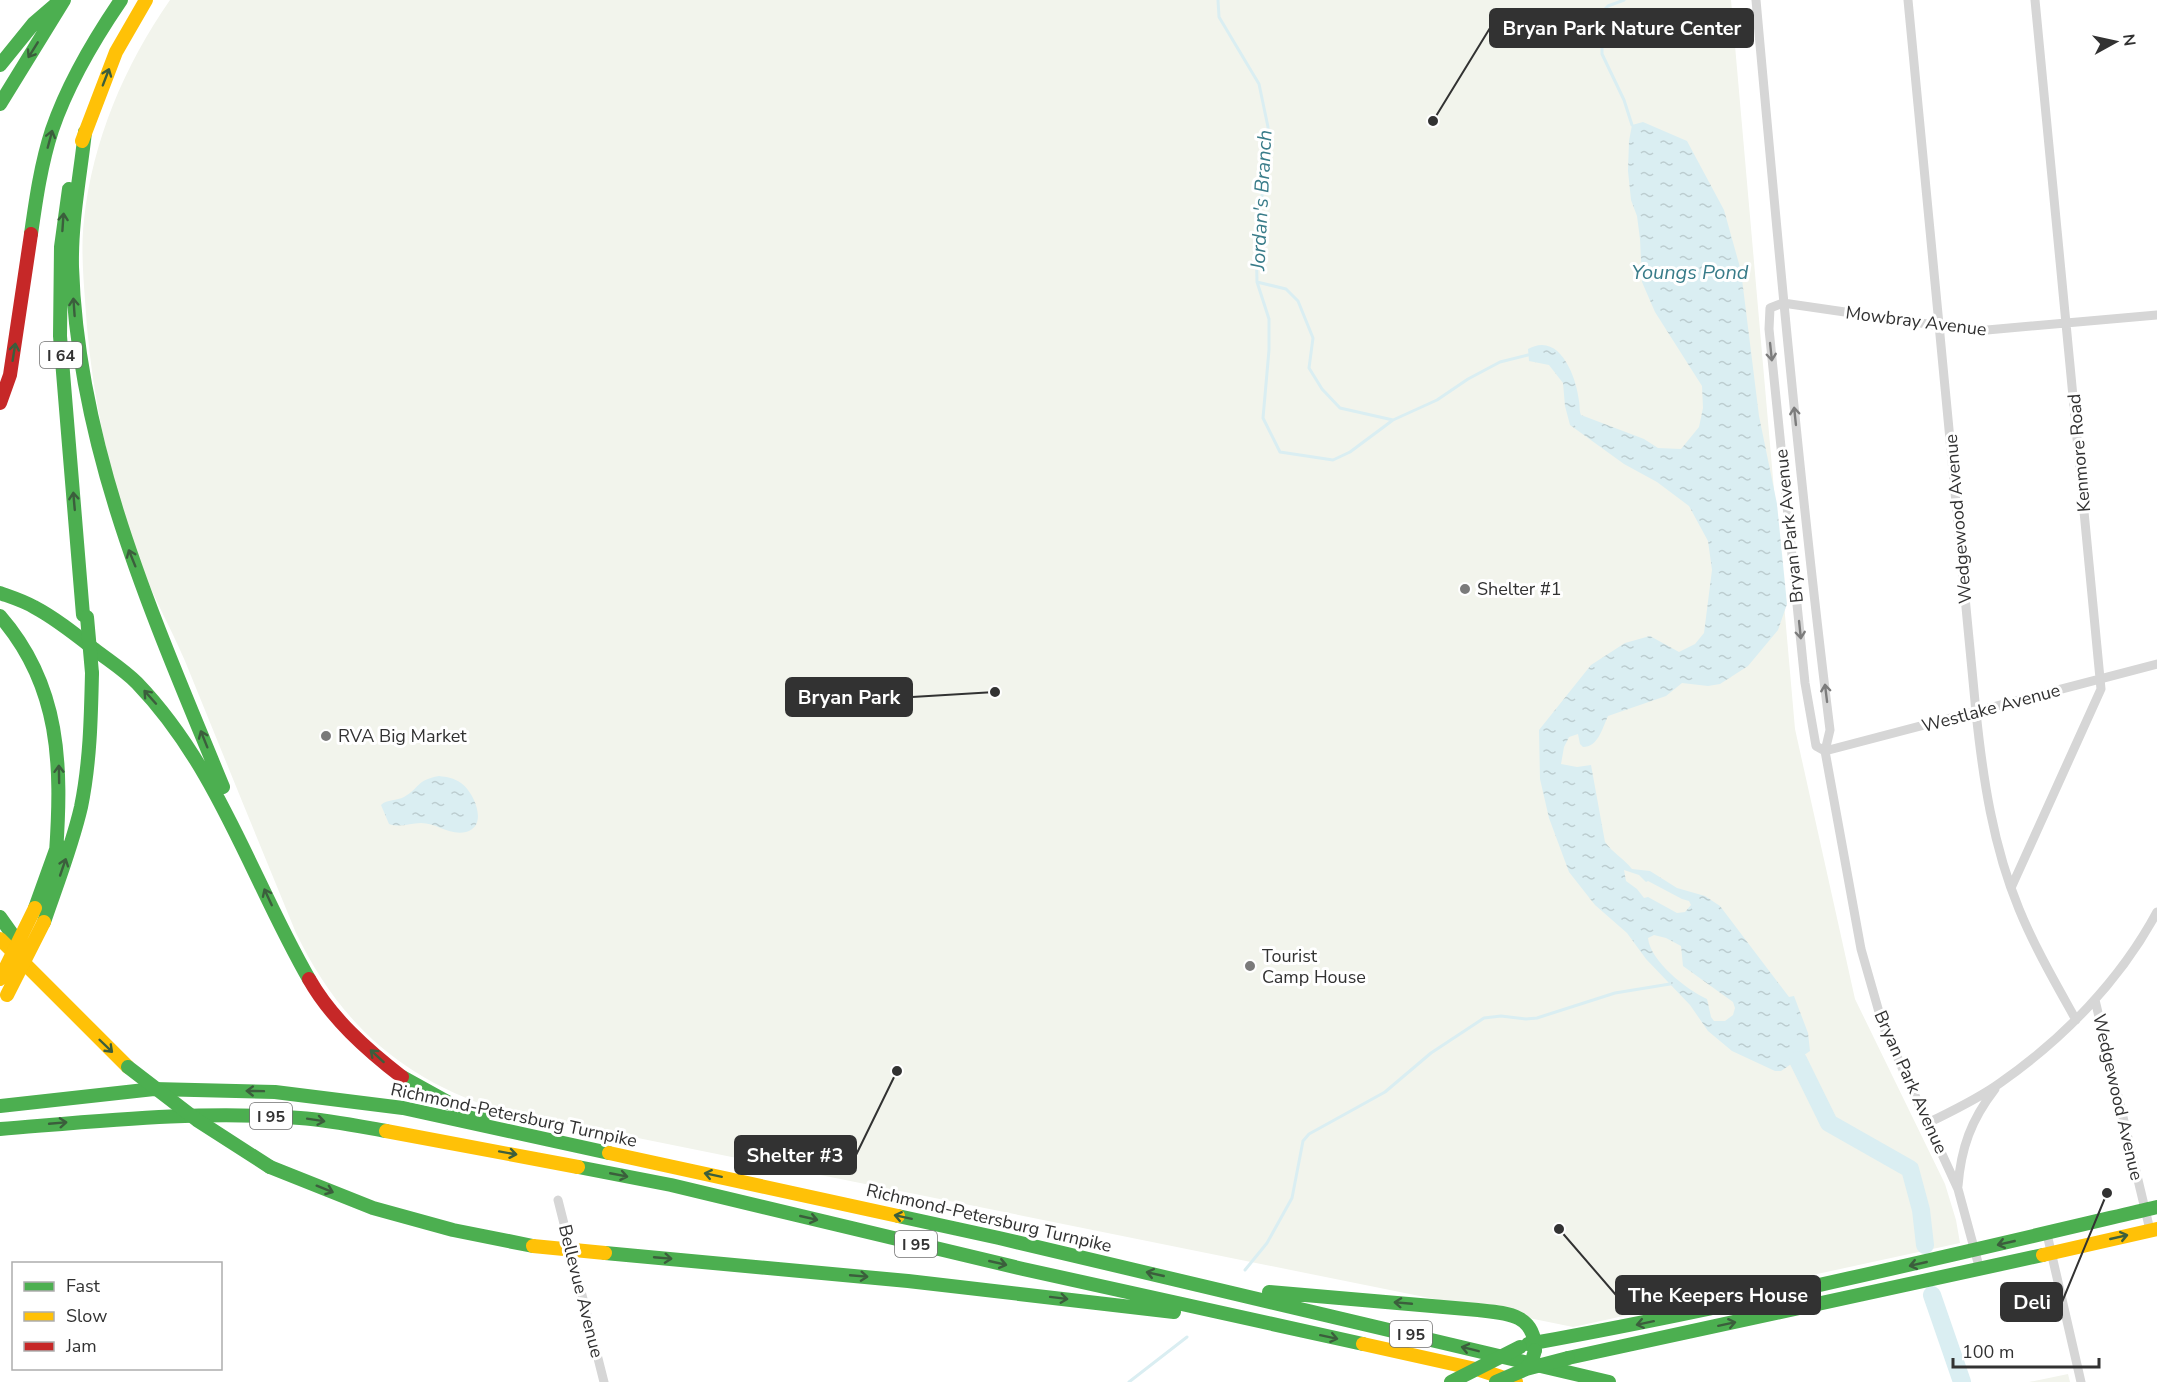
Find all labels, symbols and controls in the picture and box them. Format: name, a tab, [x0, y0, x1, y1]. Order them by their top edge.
callout: Bryan Park Nature Center	[1490, 9, 1753, 47]
north arrow	[2085, 12, 2145, 72]
text: Bryan Park Nature Center	[1503, 15, 1742, 42]
text: N	[2117, 33, 2141, 48]
one-way arrow	[27, 41, 39, 58]
one-way arrow	[102, 68, 113, 87]
water label: Jordan's Branch	[1244, 129, 1279, 272]
one-way arrow	[45, 130, 56, 149]
one-way arrow	[58, 213, 69, 233]
water label: Youngs Pond	[1632, 259, 1749, 286]
one-way arrow	[69, 298, 80, 318]
street label: Mowbray Avenue	[1844, 300, 1988, 342]
road number: I 64	[40, 342, 82, 368]
one-way arrow	[1766, 342, 1777, 362]
one-way arrow	[9, 343, 20, 363]
street label: Kenmore Road	[2062, 393, 2096, 513]
one-way arrow	[1789, 406, 1800, 426]
street label: Wedgewood Avenue	[1939, 433, 1977, 605]
street label: Bryan Park Avenue	[1769, 448, 1809, 604]
one-way arrow	[68, 491, 79, 511]
one-way arrow	[126, 549, 137, 568]
place label: Shelter #1	[1477, 577, 1562, 601]
marker: Shelter #1	[1458, 582, 1472, 596]
one-way arrow	[1795, 619, 1806, 639]
callout: Bryan Park	[786, 678, 912, 716]
street label: Westlake Avenue	[1919, 678, 2063, 738]
text: Bryan Park	[798, 684, 902, 711]
one-way arrow	[1820, 684, 1831, 703]
one-way arrow	[143, 690, 157, 705]
place label: RVA Big Market	[338, 724, 467, 748]
marker: RVA Big Market	[319, 729, 333, 743]
one-way arrow	[197, 731, 208, 749]
one-way arrow	[53, 764, 64, 784]
one-way arrow	[58, 858, 69, 877]
one-way arrow	[261, 888, 273, 906]
place label: Tourist Camp House	[1262, 944, 1366, 989]
marker: Tourist Camp House	[1243, 959, 1257, 973]
street label: Bryan Park Avenue	[1869, 1007, 1953, 1157]
street label: Wedgewood Avenue	[2087, 1011, 2149, 1183]
one-way arrow	[99, 1038, 114, 1053]
one-way arrow	[369, 1049, 384, 1063]
street label: Richmond-Petersburg Turnpike	[389, 1077, 639, 1153]
one-way arrow	[245, 1086, 265, 1097]
road number: I 95	[250, 1103, 292, 1129]
one-way arrow	[305, 1114, 325, 1125]
one-way arrow	[48, 1117, 68, 1128]
callout: Shelter #3	[735, 1136, 856, 1174]
text: Shelter #3	[747, 1142, 843, 1169]
one-way arrow	[497, 1148, 517, 1159]
one-way arrow	[704, 1169, 723, 1180]
one-way arrow	[608, 1170, 628, 1181]
street label: Richmond-Petersburg Turnpike	[864, 1178, 1114, 1258]
one-way arrow	[315, 1184, 333, 1195]
one-way arrow	[894, 1211, 914, 1222]
one-way arrow	[799, 1213, 818, 1224]
street label: Bellevue Avenue	[553, 1222, 609, 1360]
road number: I 95	[895, 1231, 937, 1257]
one-way arrow	[2109, 1231, 2128, 1243]
one-way arrow	[1997, 1238, 2016, 1250]
one-way arrow	[652, 1253, 672, 1264]
one-way arrow	[989, 1258, 1008, 1270]
one-way arrow	[1908, 1258, 1927, 1270]
legend	[12, 1262, 222, 1370]
one-way arrow	[1146, 1268, 1165, 1280]
one-way arrow	[849, 1271, 868, 1282]
text: Fast	[66, 1274, 101, 1298]
callout: The Keepers House	[1616, 1276, 1820, 1314]
text: The Keepers House	[1628, 1282, 1808, 1309]
callout: Deli	[2001, 1283, 2062, 1321]
text: Deli	[2013, 1289, 2051, 1316]
one-way arrow	[1048, 1293, 1068, 1304]
one-way arrow	[1393, 1298, 1413, 1309]
text: Slow	[66, 1304, 107, 1328]
one-way arrow	[1636, 1317, 1655, 1329]
one-way arrow	[1718, 1317, 1737, 1329]
road number: I 95	[1390, 1321, 1432, 1347]
scale bar	[1953, 1331, 2098, 1369]
one-way arrow	[1318, 1332, 1338, 1343]
text: Jam	[65, 1334, 97, 1358]
text: 100 m	[1962, 1340, 2014, 1364]
one-way arrow	[1461, 1342, 1480, 1354]

